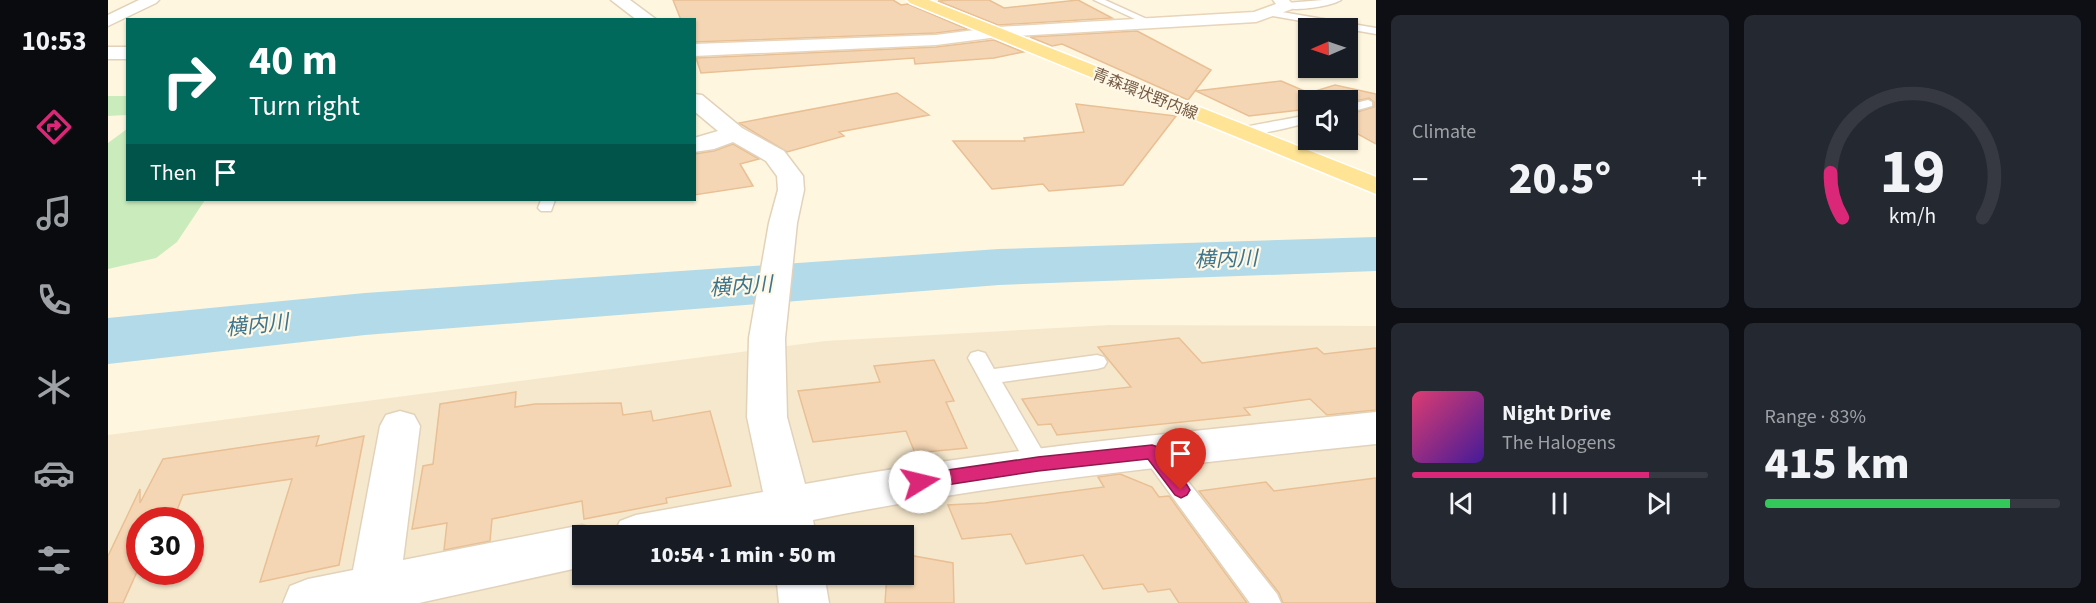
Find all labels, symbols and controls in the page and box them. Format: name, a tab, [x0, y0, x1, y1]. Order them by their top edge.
north arrow	[1298, 18, 1358, 78]
map controls	[1298, 18, 1358, 150]
text: 10:53	[21, 22, 87, 61]
text: 40 m	[249, 31, 338, 91]
icon: right	[150, 42, 228, 120]
street label: 青森環状野内線	[1089, 63, 1201, 125]
text: Turn right	[249, 87, 360, 126]
button: sound	[1298, 90, 1358, 150]
icon: directions	[33, 106, 75, 148]
text: Climate	[1412, 118, 1476, 146]
text: 19	[1879, 128, 1945, 217]
text: 20.5°	[1508, 147, 1611, 211]
icon: arrive	[209, 156, 242, 189]
text: −	[1412, 156, 1428, 203]
text: +	[1691, 156, 1708, 203]
text: Then	[150, 157, 197, 189]
icon: music	[33, 192, 75, 234]
text: km/h	[1888, 202, 1936, 233]
water label: 横内川	[1194, 243, 1260, 275]
water label: 横内川	[709, 269, 775, 303]
icon: phone	[33, 279, 75, 321]
water label: 横内川	[224, 307, 292, 343]
icon: climate	[33, 366, 75, 408]
text: Night Drive	[1502, 397, 1611, 429]
text: Range · 83%	[1765, 403, 1866, 431]
pin	[1155, 428, 1206, 490]
text: The Halogens	[1502, 429, 1616, 457]
text: 415 km	[1765, 432, 1910, 496]
icon: arrive	[1164, 437, 1197, 470]
position arrow	[888, 450, 952, 514]
icon: car	[33, 452, 75, 494]
icon: previous	[1445, 487, 1478, 520]
icon: pause	[1543, 487, 1576, 520]
icon: next	[1642, 487, 1675, 520]
speed limit sign: 30	[126, 507, 204, 585]
icon: filters	[33, 539, 75, 581]
text: 10:54 · 1 min · 50 m	[650, 539, 836, 571]

